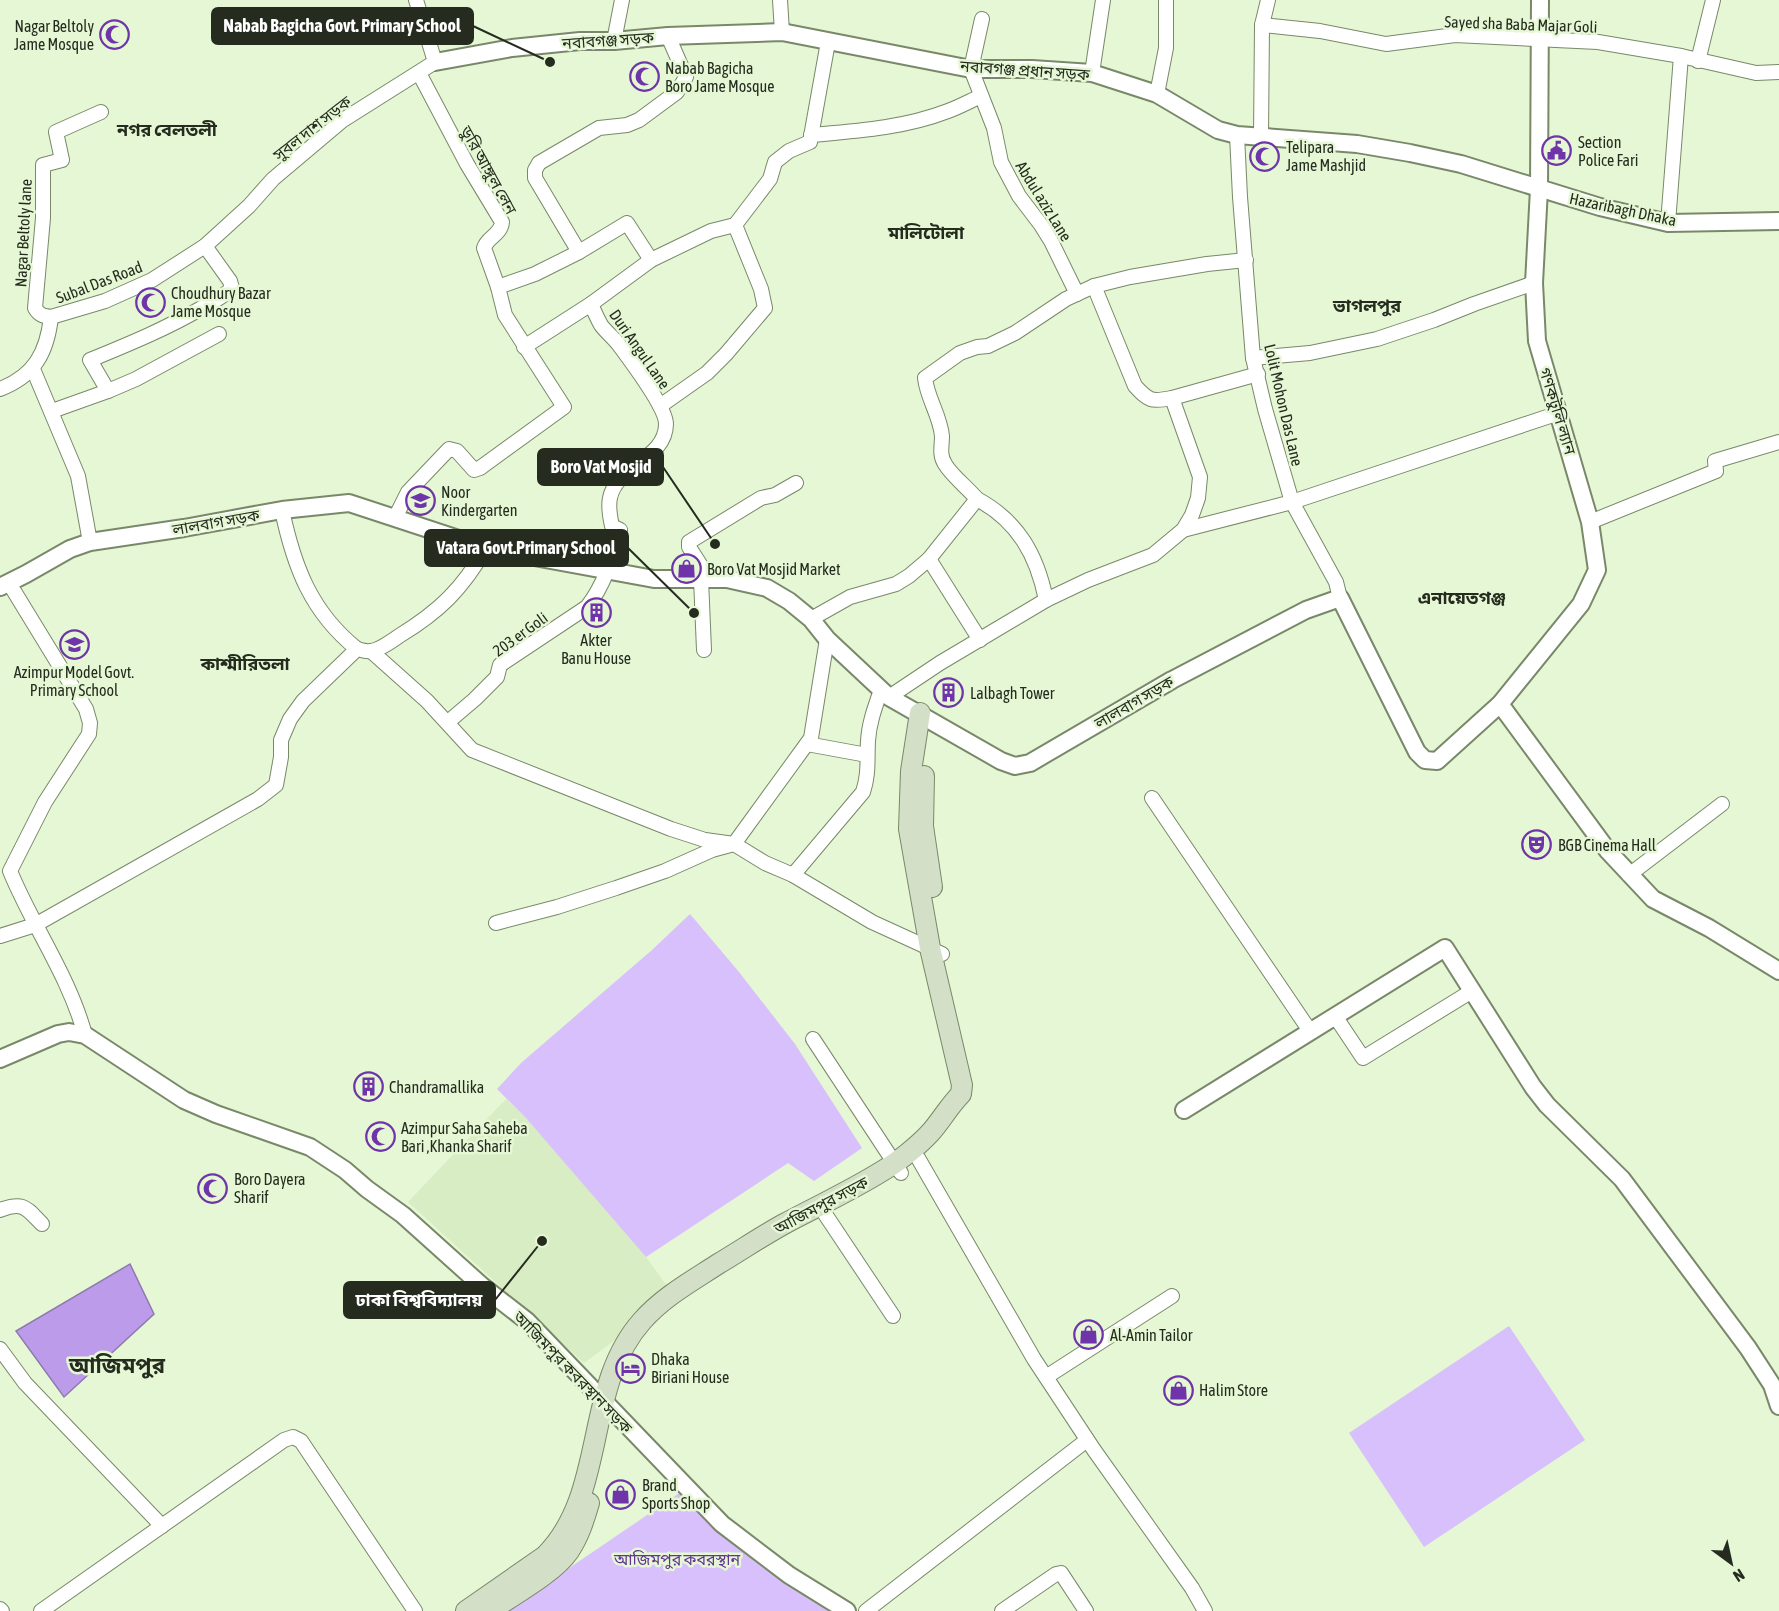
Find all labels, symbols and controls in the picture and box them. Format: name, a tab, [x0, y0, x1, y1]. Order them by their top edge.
callout: Nabab Bagicha Govt. Primary School	[212, 8, 473, 44]
street label: Sayed sha Baba Majar Goli	[1444, 12, 1598, 37]
text: Nabab Bagicha Govt. Primary School	[223, 15, 461, 36]
place label: Nagar Beltoly Jame Mosque	[14, 17, 94, 54]
mosque icon: Nagar Beltoly Jame Mosque	[99, 19, 131, 51]
street label: নবাবগঞ্জ সড়ক	[561, 28, 656, 52]
street label: নবাবগঞ্জ প্রধান সড়ক	[959, 56, 1091, 84]
place label: Nabab Bagicha Boro Jame Mosque	[665, 59, 775, 96]
mosque icon: Nabab Bagicha Boro Jame Mosque	[628, 61, 660, 93]
street label: সুবল দাশ সড়ক	[269, 91, 356, 165]
district label: নগর বেলতলী	[116, 119, 218, 140]
street label: ডুরি আঙ্গুল লেন	[456, 122, 521, 218]
place label: Section Police Fari	[1578, 133, 1638, 169]
public building icon: Section Police Fari	[1541, 135, 1573, 167]
place label: Telipara Jame Mashjid	[1286, 138, 1366, 175]
mosque icon: Telipara Jame Mashjid	[1249, 140, 1281, 172]
street label: Abdul aziz Lane	[1012, 158, 1076, 244]
street label: Nagar Beltoly lane	[11, 178, 36, 288]
street label: Hazaribagh Dhaka	[1568, 189, 1678, 230]
district label: মালিটোলা	[887, 222, 965, 243]
street label: Subal Das Road	[53, 257, 145, 307]
place label: Choudhury Bazar Jame Mosque	[171, 284, 271, 321]
mosque icon: Choudhury Bazar Jame Mosque	[134, 286, 166, 318]
district label: ভাগলপুর	[1332, 295, 1402, 317]
street label: Duri Angul Lane	[605, 306, 674, 393]
street label: Lolit Mohon Das Lane	[1261, 342, 1307, 468]
street label: গণকটুলি ল্যান	[1535, 365, 1580, 457]
callout: Boro Vat Mosjid	[538, 449, 663, 485]
text: Boro Vat Mosjid	[550, 456, 652, 477]
place label: Noor Kindergarten	[441, 483, 517, 520]
school or university icon: Noor Kindergarten	[404, 485, 436, 517]
street label: লালবাগ সড়ক	[170, 505, 262, 539]
callout: Vatara Govt.Primary School	[425, 530, 628, 566]
text: Vatara Govt.Primary School	[435, 537, 616, 558]
shop icon: Boro Vat Mosjid Market	[670, 553, 702, 585]
place label: Boro Vat Mosjid Market	[707, 560, 841, 579]
district label: এনায়েতগঞ্জ	[1418, 587, 1506, 608]
building icon: Akter Banu House	[580, 596, 612, 628]
street label: 203 er Goli	[489, 608, 551, 660]
school or university icon: Azimpur Model Govt. Primary School	[58, 628, 90, 660]
place label: Akter Banu House	[561, 631, 631, 667]
district label: কাশ্মীরিতলা	[199, 653, 291, 674]
place label: Azimpur Model Govt. Primary School	[14, 663, 134, 700]
street label: লালবাগ সড়ক	[1090, 672, 1178, 732]
building icon: Lalbagh Tower	[933, 677, 965, 709]
place label: Lalbagh Tower	[970, 684, 1055, 703]
theatre icon: BGB Cinema Hall	[1521, 829, 1553, 861]
place label: BGB Cinema Hall	[1558, 836, 1657, 854]
building icon: Chandramallika	[352, 1071, 384, 1103]
place label: Chandramallika	[389, 1078, 484, 1096]
place label: Azimpur Saha Saheba Bari ,Khanka Sharif	[401, 1119, 528, 1155]
mosque icon: Azimpur Saha Saheba Bari ,Khanka Sharif	[364, 1121, 396, 1153]
place label: Boro Dayera Sharif	[234, 1170, 305, 1206]
mosque icon: Boro Dayera Sharif	[197, 1172, 229, 1204]
street label: আজিমপুর সড়ক	[770, 1172, 872, 1239]
callout: ঢাকা বিশ্ববিদ্যালয়	[344, 1282, 495, 1318]
text: ঢাকা বিশ্ববিদ্যালয়	[355, 1289, 483, 1310]
street label: আজিমপুর কবরস্থান সড়ক	[508, 1307, 637, 1438]
shop icon: Al-Amin Tailor	[1073, 1319, 1105, 1351]
place label: Al-Amin Tailor	[1110, 1326, 1193, 1344]
place label: Dhaka Biriani House	[651, 1350, 729, 1386]
district label: আজিমপুর	[68, 1352, 166, 1379]
hotel icon: Dhaka Biriani House	[614, 1352, 646, 1384]
shop icon: Halim Store	[1162, 1374, 1194, 1406]
place label: Halim Store	[1199, 1381, 1268, 1399]
place label: Brand Sports Shop	[642, 1476, 710, 1513]
shop icon: Brand Sports Shop	[605, 1478, 637, 1510]
north arrow	[1701, 1533, 1761, 1593]
park label: আজিমপুর কবরস্থান	[613, 1550, 740, 1569]
text: N	[1730, 1565, 1748, 1586]

